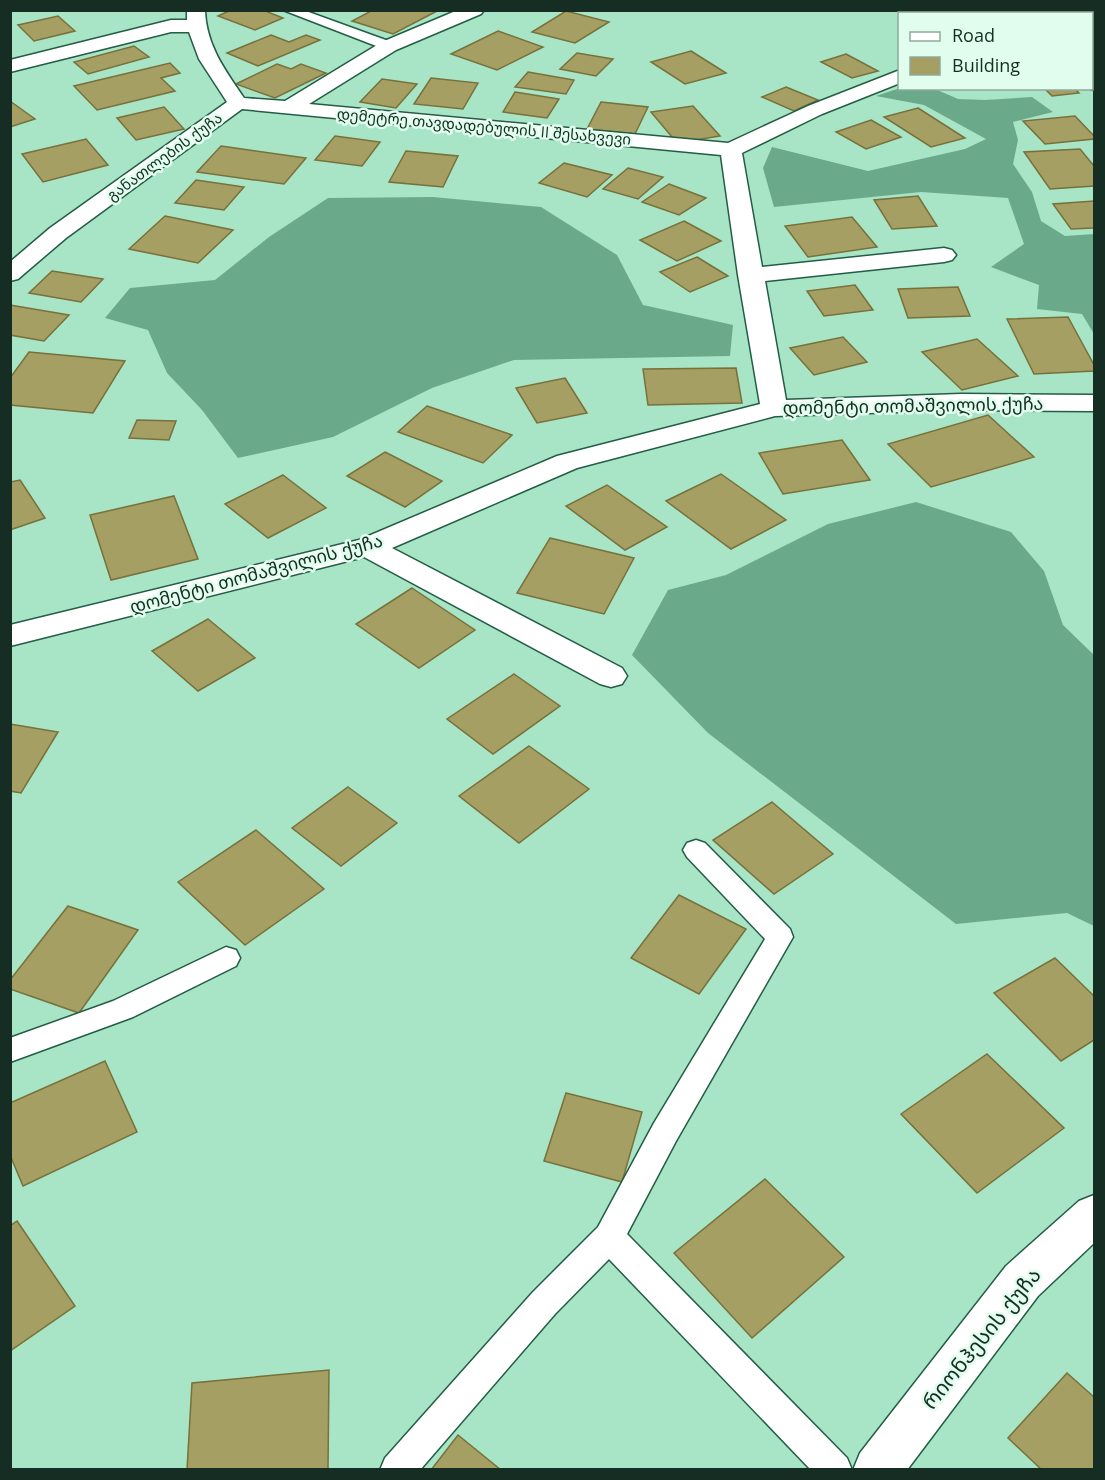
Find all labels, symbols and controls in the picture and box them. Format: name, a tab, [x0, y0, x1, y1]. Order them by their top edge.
legend	[898, 12, 1093, 90]
text: Road	[952, 23, 995, 47]
text: Building	[952, 53, 1020, 77]
street label: დემეტრე თავდადებულის II შესახვევი	[336, 103, 632, 149]
street label: განათლების ქუჩა	[102, 107, 226, 205]
street label: დომენტი თომაშვილის ქუჩა	[782, 391, 1044, 419]
street label: დომენტი თომაშვილის ქუჩა	[127, 528, 385, 618]
street label: რიონჰესის ქუჩა	[915, 1262, 1047, 1414]

